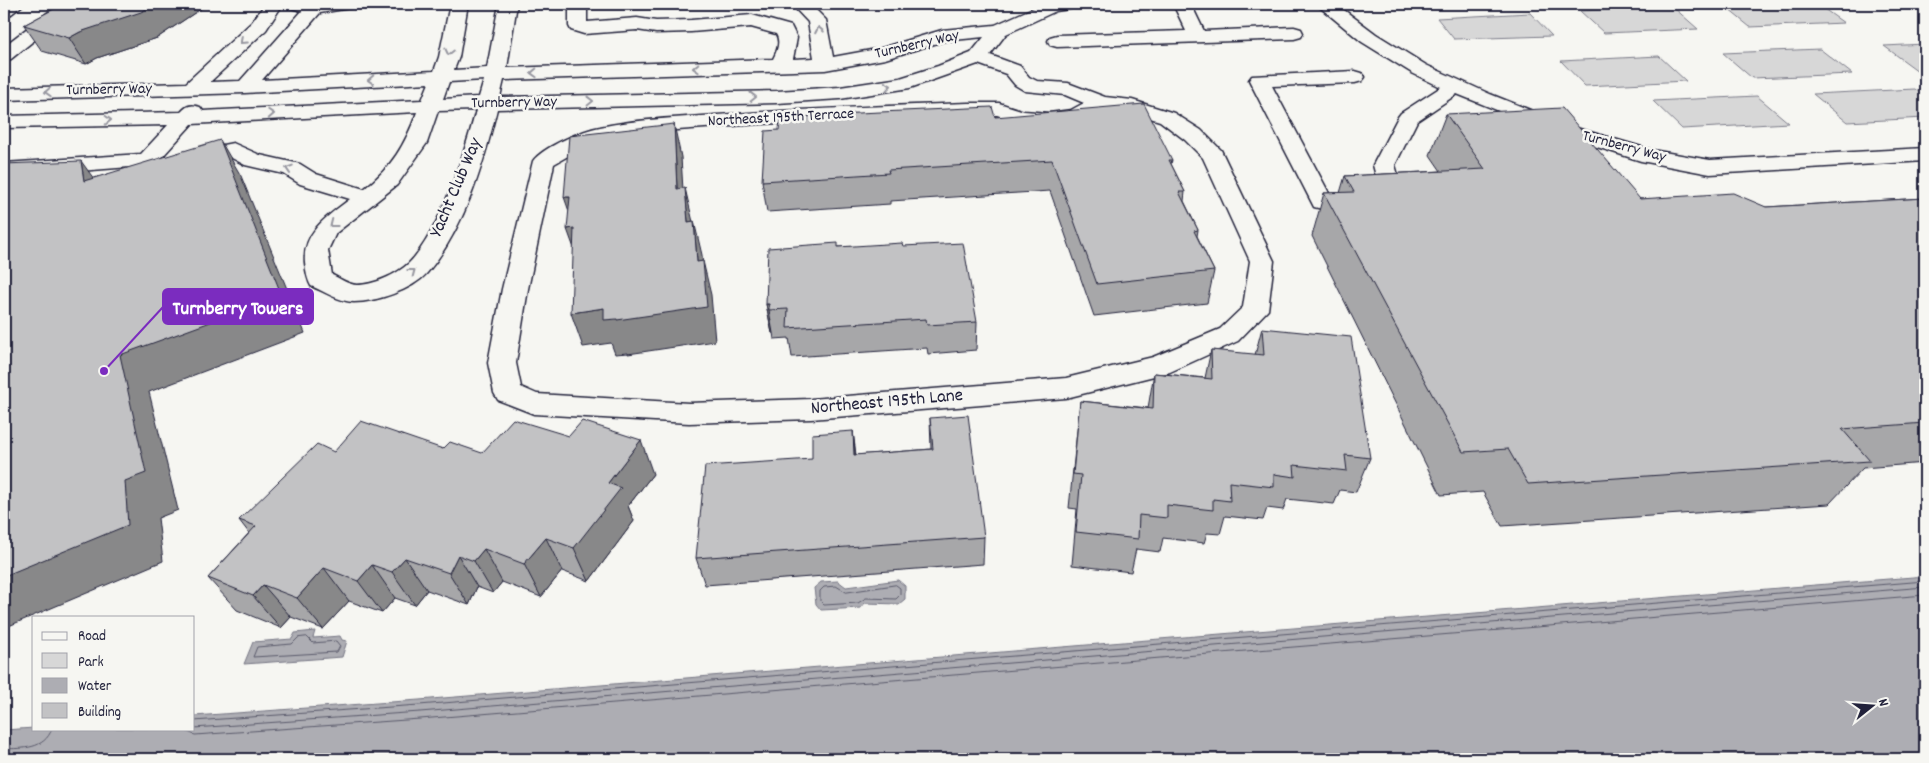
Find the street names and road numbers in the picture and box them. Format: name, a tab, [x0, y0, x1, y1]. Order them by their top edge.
street label: Turnberry Way	[873, 24, 962, 66]
street label: Turnberry Way	[66, 78, 153, 102]
street label: Turnberry Way	[471, 91, 558, 115]
street label: Northeast 195th Terrace	[707, 103, 855, 133]
street label: Turnberry Way	[1580, 125, 1669, 169]
street label: Yacht Club Way	[424, 134, 490, 242]
street label: Northeast 195th Lane	[810, 383, 964, 423]

